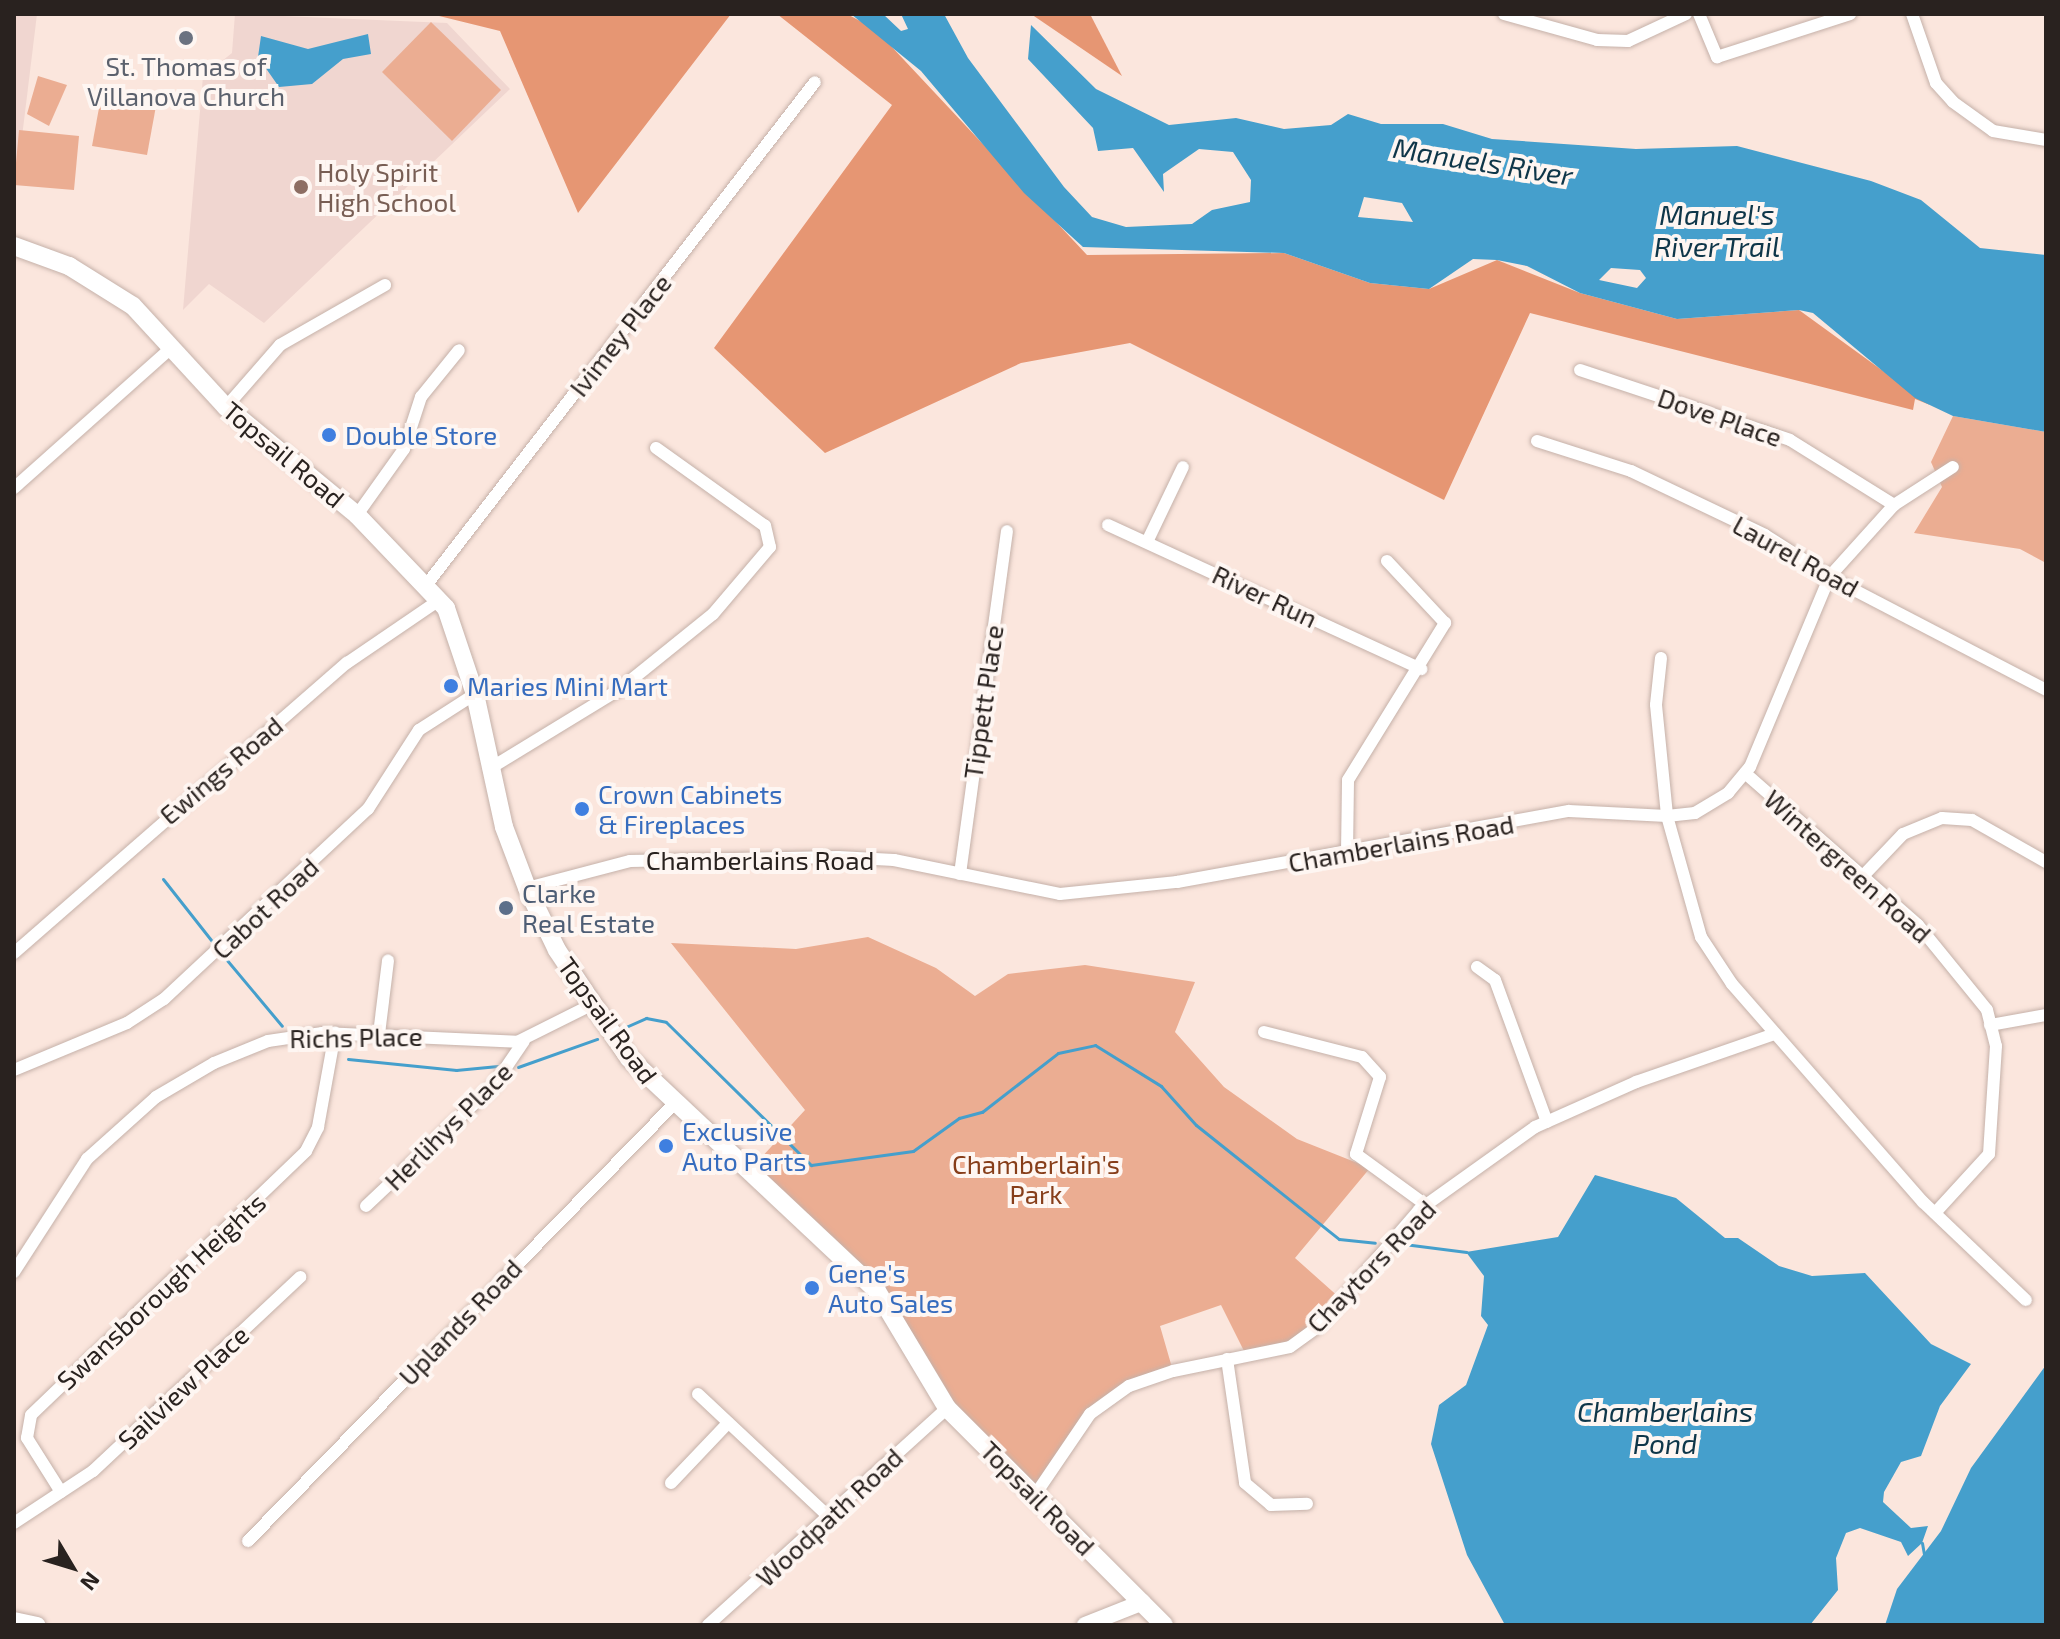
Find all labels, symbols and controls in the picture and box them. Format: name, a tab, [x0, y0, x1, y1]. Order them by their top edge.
marker: St. Thomas of Villanova Church	[177, 29, 195, 47]
place label: St. Thomas of Villanova Church	[87, 50, 285, 112]
water label: Manuels River	[1391, 130, 1575, 192]
place label: Holy Spirit High School	[317, 156, 456, 218]
marker: Holy Spirit High School	[292, 178, 310, 196]
water label: Manuel's River Trail	[1653, 197, 1781, 263]
street label: Ivimey Place	[562, 267, 678, 403]
street label: Dove Place	[1654, 381, 1786, 453]
street label: Topsail Road	[217, 394, 351, 514]
place label: Double Store	[345, 419, 497, 451]
marker: Double Store	[320, 426, 338, 444]
street label: Laurel Road	[1727, 508, 1865, 604]
street label: River Run	[1208, 558, 1322, 634]
street label: Tippett Place	[957, 623, 1009, 781]
place label: Maries Mini Mart	[467, 670, 668, 702]
marker: Maries Mini Mart	[442, 677, 460, 695]
street label: Ewings Road	[153, 710, 289, 830]
place label: Crown Cabinets & Fireplaces	[598, 778, 782, 840]
street label: Wintergreen Road	[1758, 783, 1938, 949]
marker: Crown Cabinets & Fireplaces	[573, 800, 591, 818]
street label: Chamberlains Road	[1286, 808, 1516, 878]
street label: Chamberlains Road	[646, 844, 874, 876]
street label: Cabot Road	[205, 851, 325, 965]
place label: Clarke Real Estate	[522, 877, 656, 938]
marker: Clarke Real Estate	[497, 899, 515, 917]
street label: Topsail Road	[551, 950, 665, 1090]
street label: Richs Place	[289, 1020, 423, 1054]
street label: Herlihys Place	[378, 1056, 518, 1196]
place label: Exclusive Auto Parts	[682, 1115, 807, 1176]
marker: Exclusive Auto Parts	[657, 1137, 675, 1155]
park label: Chamberlain's Park	[952, 1148, 1120, 1210]
street label: Swansborough Heights	[50, 1186, 272, 1396]
street label: Chaytors Road	[1300, 1193, 1442, 1339]
street label: Uplands Road	[392, 1252, 528, 1392]
place label: Gene's Auto Sales	[828, 1257, 953, 1318]
marker: Gene's Auto Sales	[803, 1279, 821, 1297]
street label: Sailview Place	[111, 1318, 255, 1456]
water label: Chamberlains Pond	[1577, 1394, 1753, 1460]
street label: Topsail Road	[974, 1434, 1102, 1562]
street label: Woodpath Road	[749, 1441, 909, 1593]
north arrow	[32, 1527, 112, 1607]
text: N	[76, 1568, 106, 1596]

